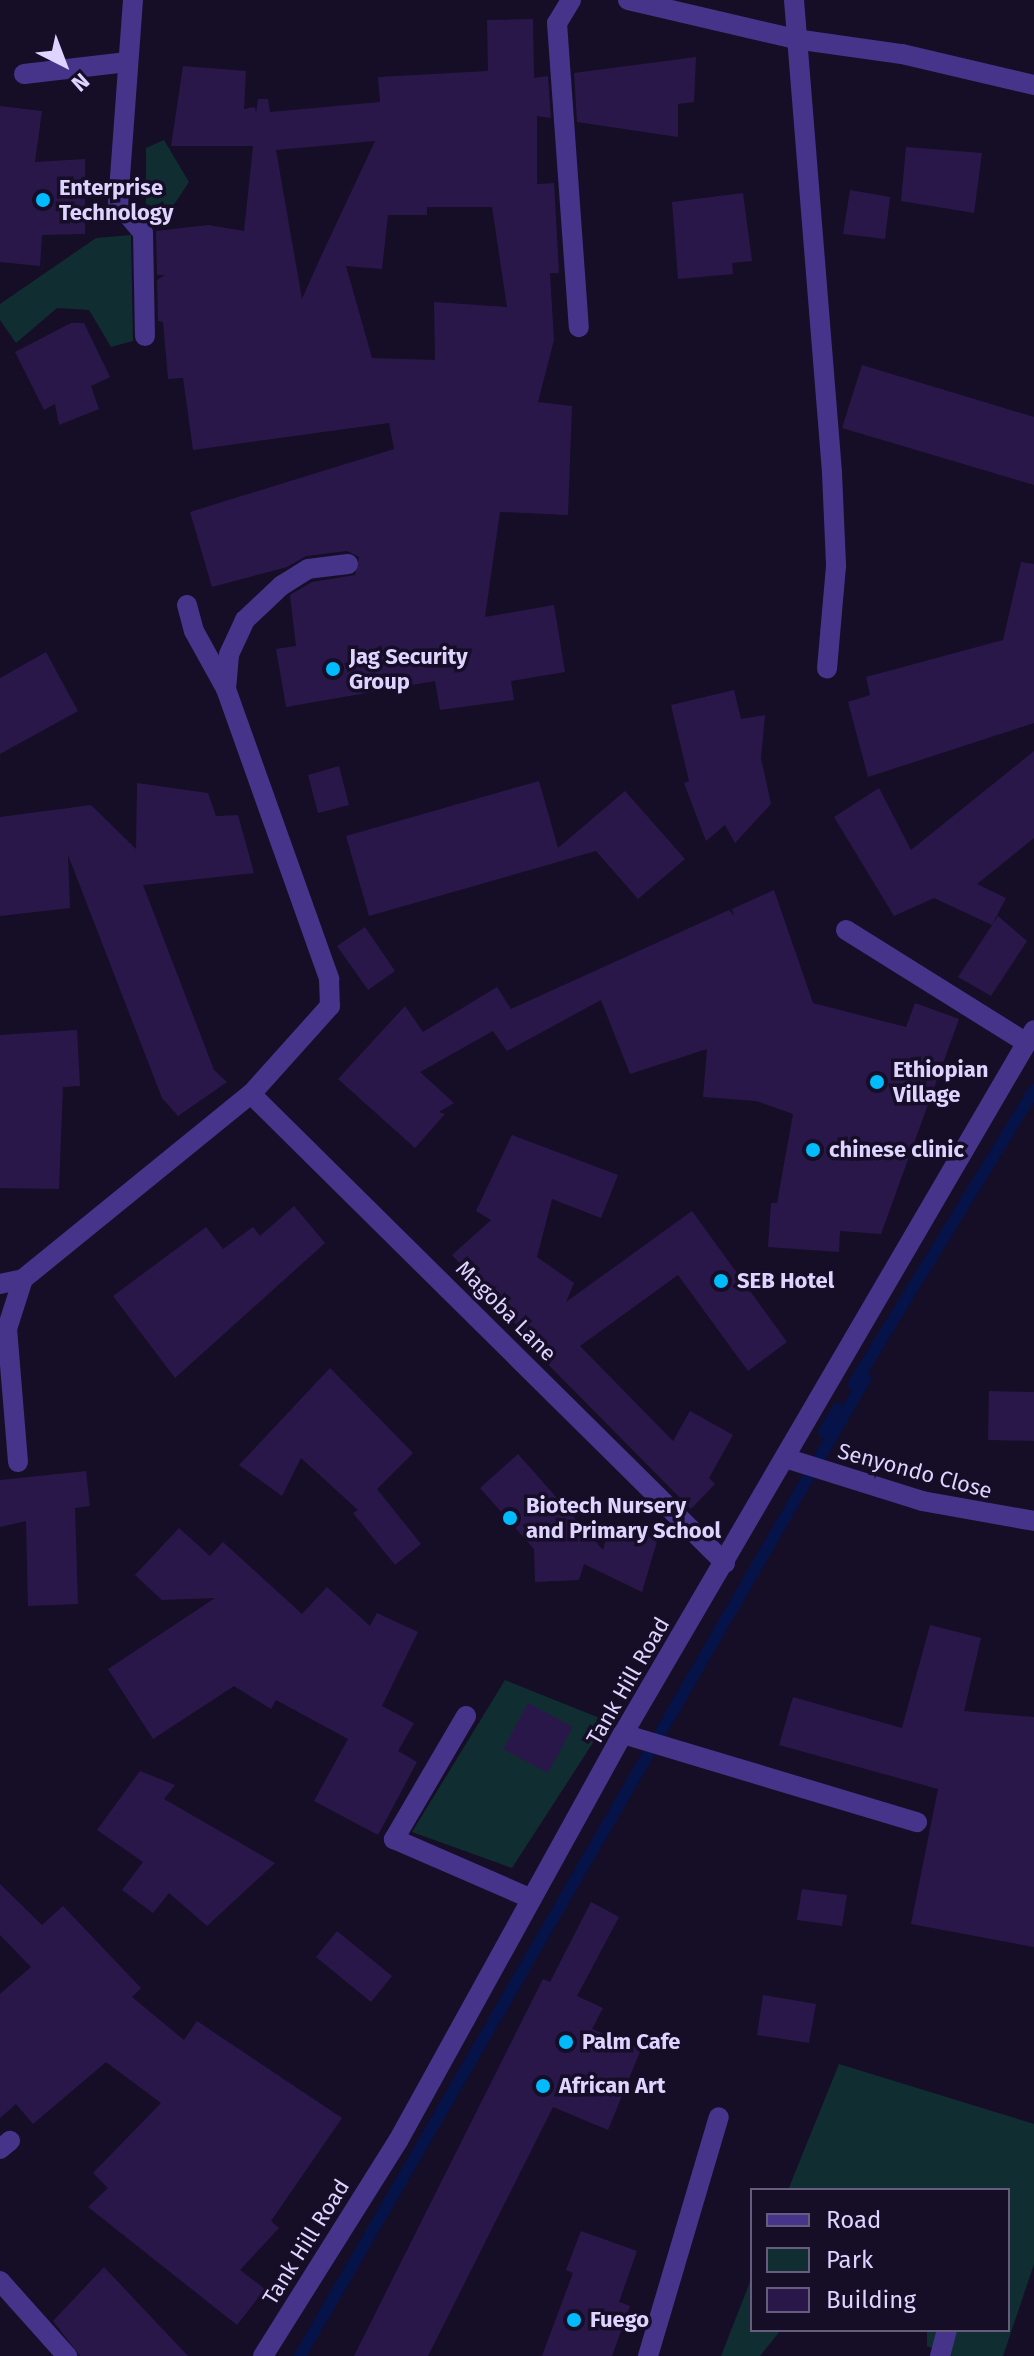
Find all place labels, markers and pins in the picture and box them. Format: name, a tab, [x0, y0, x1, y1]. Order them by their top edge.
place label: Enterprise Technology	[59, 174, 173, 226]
marker: Enterprise Technology	[34, 191, 52, 209]
place label: Jag Security Group	[349, 643, 468, 694]
marker: Jag Security Group	[324, 660, 342, 678]
place label: Ethiopian Village	[893, 1056, 989, 1108]
marker: Ethiopian Village	[868, 1073, 886, 1091]
place label: chinese clinic	[829, 1137, 964, 1163]
marker: chinese clinic	[804, 1141, 822, 1159]
place label: SEB Hotel	[737, 1268, 834, 1294]
marker: SEB Hotel	[712, 1272, 730, 1290]
place label: Biotech Nursery and Primary School	[526, 1492, 721, 1544]
marker: Biotech Nursery and Primary School	[501, 1509, 519, 1527]
place label: Palm Cafe	[582, 2029, 680, 2055]
marker: Palm Cafe	[557, 2033, 575, 2051]
place label: African Art	[559, 2073, 665, 2099]
marker: African Art	[534, 2077, 552, 2095]
place label: Fuego	[590, 2307, 649, 2333]
marker: Fuego	[565, 2311, 583, 2329]

